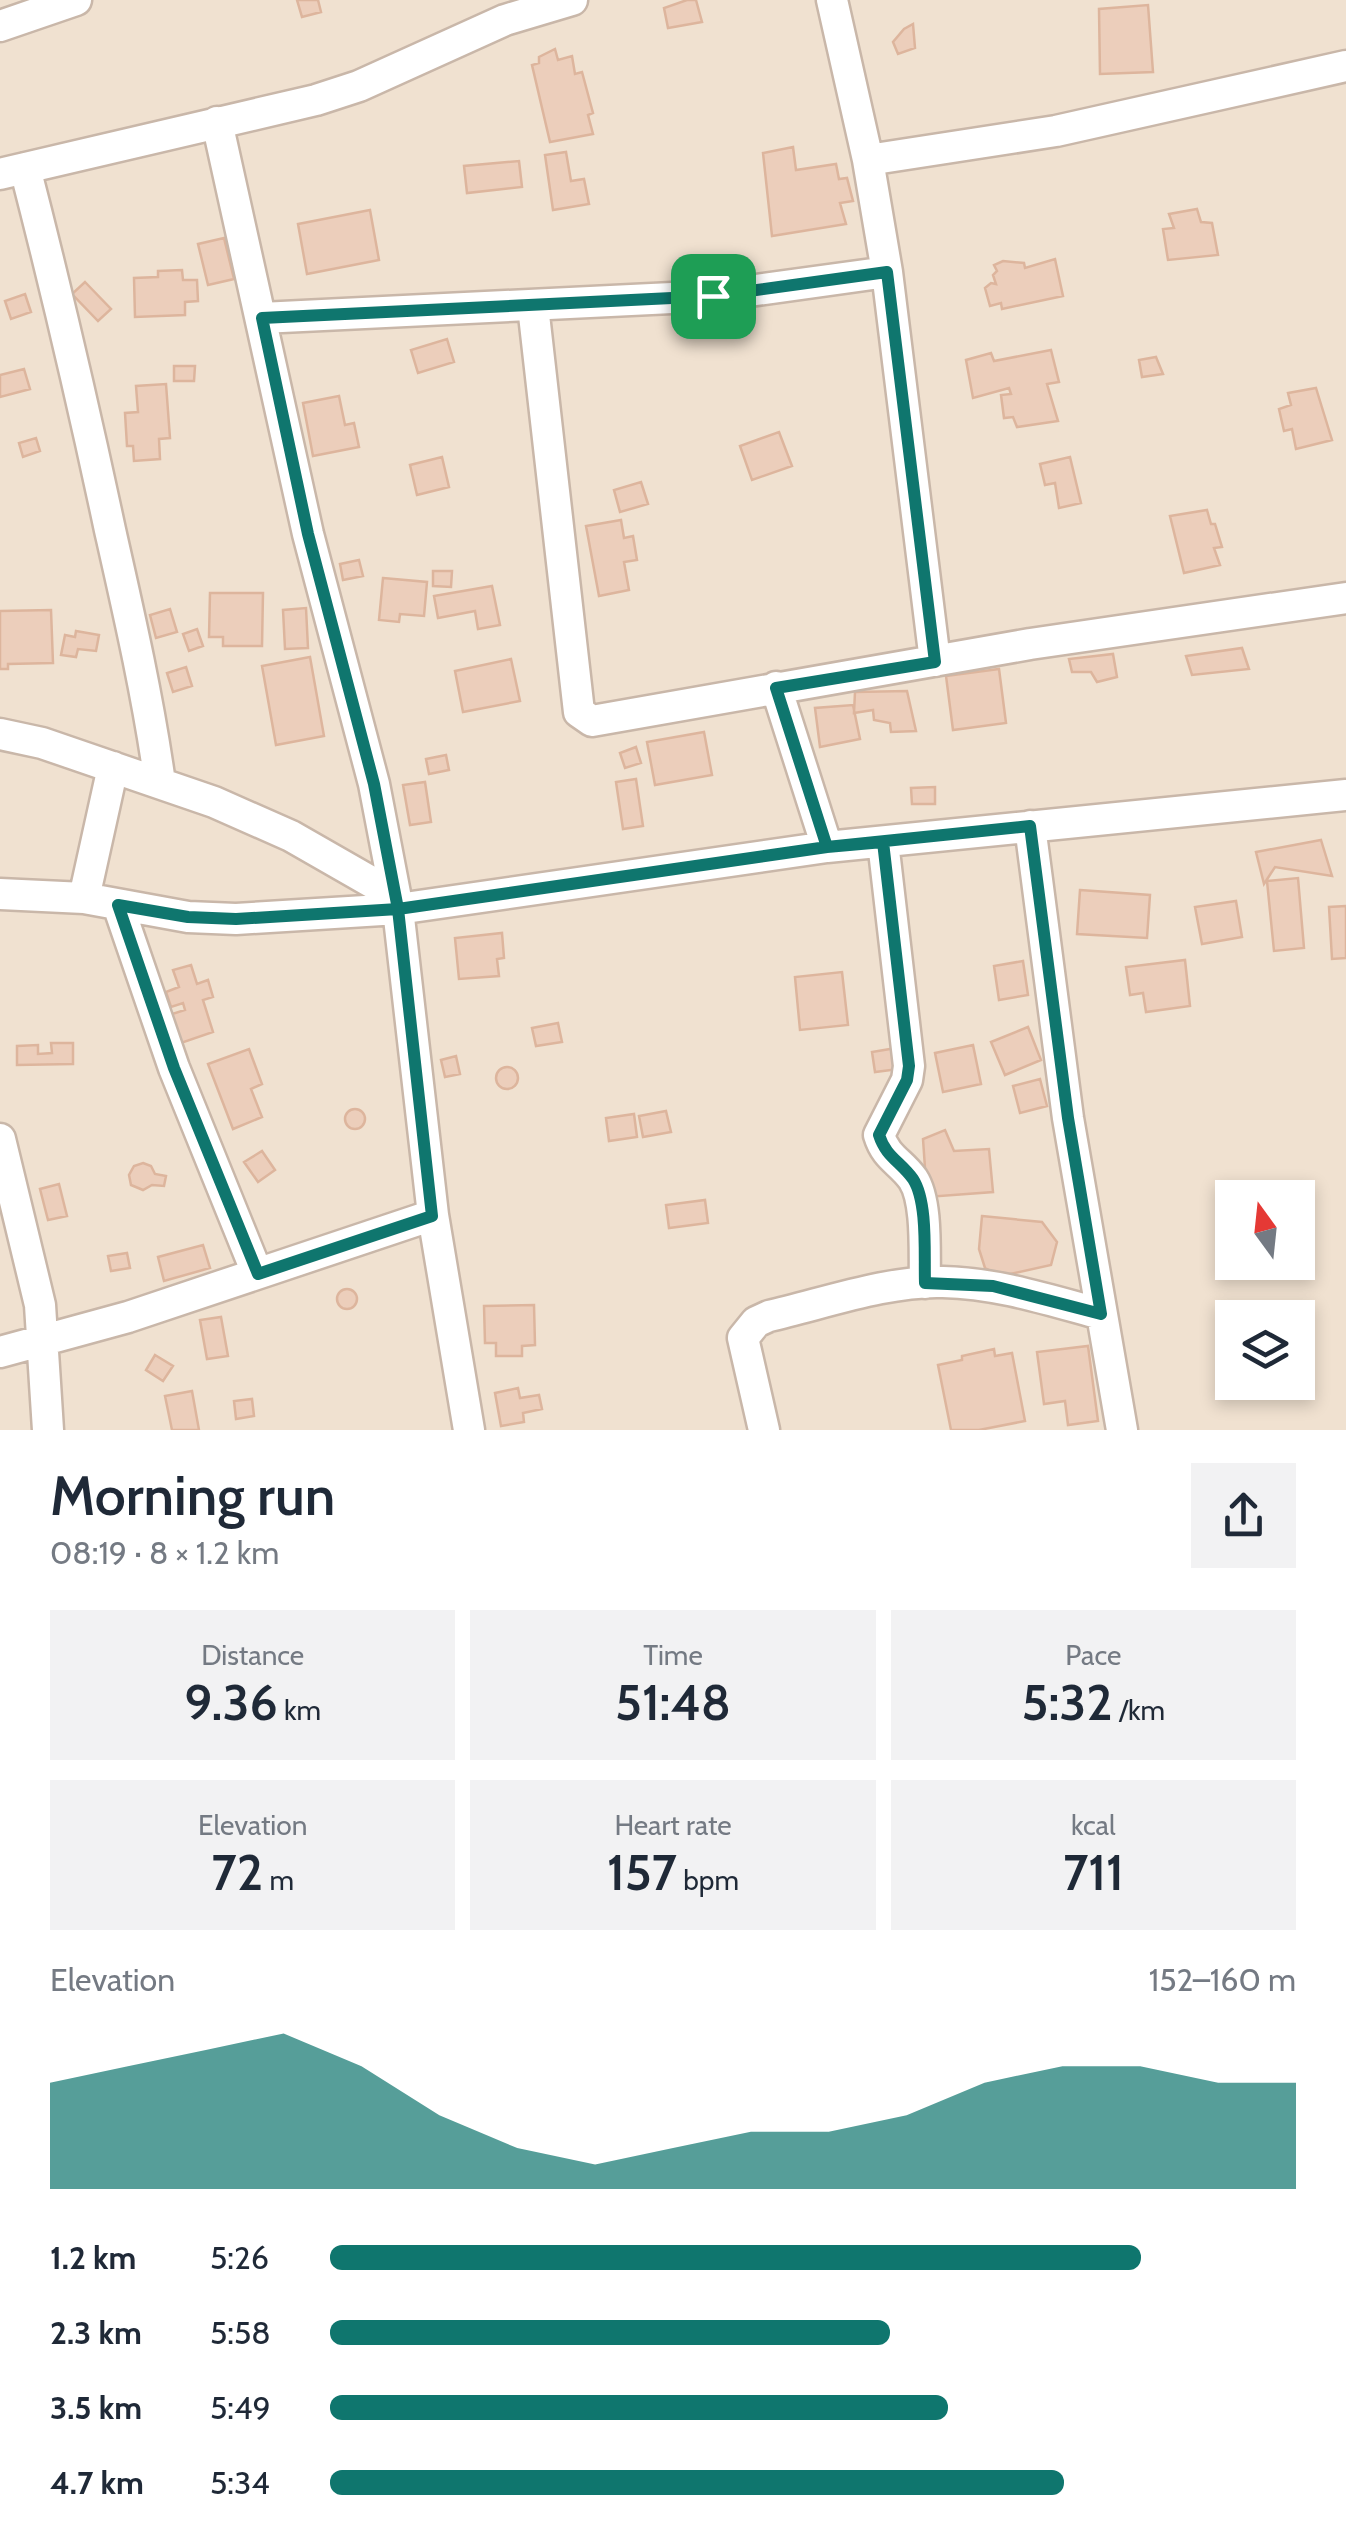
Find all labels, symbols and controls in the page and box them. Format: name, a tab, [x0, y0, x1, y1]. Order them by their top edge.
pin	[671, 254, 756, 339]
icon: arrive	[686, 269, 741, 324]
north arrow	[1215, 1180, 1315, 1280]
map controls	[1215, 1180, 1315, 1400]
button: layers	[1215, 1300, 1315, 1400]
text: Morning run	[50, 1462, 335, 1529]
button: share	[1191, 1463, 1296, 1568]
text: 08:19 · 8 × 1.2 km	[50, 1533, 279, 1572]
text: Distance	[201, 1638, 304, 1672]
text: Time	[643, 1638, 703, 1672]
text: Pace	[1065, 1638, 1121, 1672]
text: 9.36	[184, 1672, 278, 1733]
text: 51:48	[615, 1672, 731, 1733]
text: 5:32	[1022, 1672, 1113, 1733]
text: km	[278, 1693, 321, 1727]
text: /km	[1113, 1693, 1165, 1727]
text: Elevation	[198, 1808, 307, 1842]
text: Heart rate	[614, 1808, 732, 1842]
text: kcal	[1071, 1808, 1116, 1842]
text: 72	[211, 1842, 263, 1903]
text: 157	[607, 1842, 677, 1903]
text: 711	[1063, 1842, 1124, 1903]
text: m	[263, 1863, 294, 1897]
text: bpm	[677, 1863, 739, 1897]
text: Elevation	[50, 1960, 175, 1999]
text: 152–160 m	[1149, 1960, 1296, 1999]
text: 1.2 km	[50, 2238, 136, 2277]
text: 5:26	[210, 2238, 269, 2277]
text: 2.3 km	[50, 2313, 142, 2352]
text: 5:58	[210, 2313, 271, 2352]
text: 3.5 km	[50, 2388, 142, 2427]
text: 5:49	[210, 2388, 271, 2427]
text: 4.7 km	[50, 2463, 144, 2502]
text: 5:34	[210, 2463, 270, 2502]

